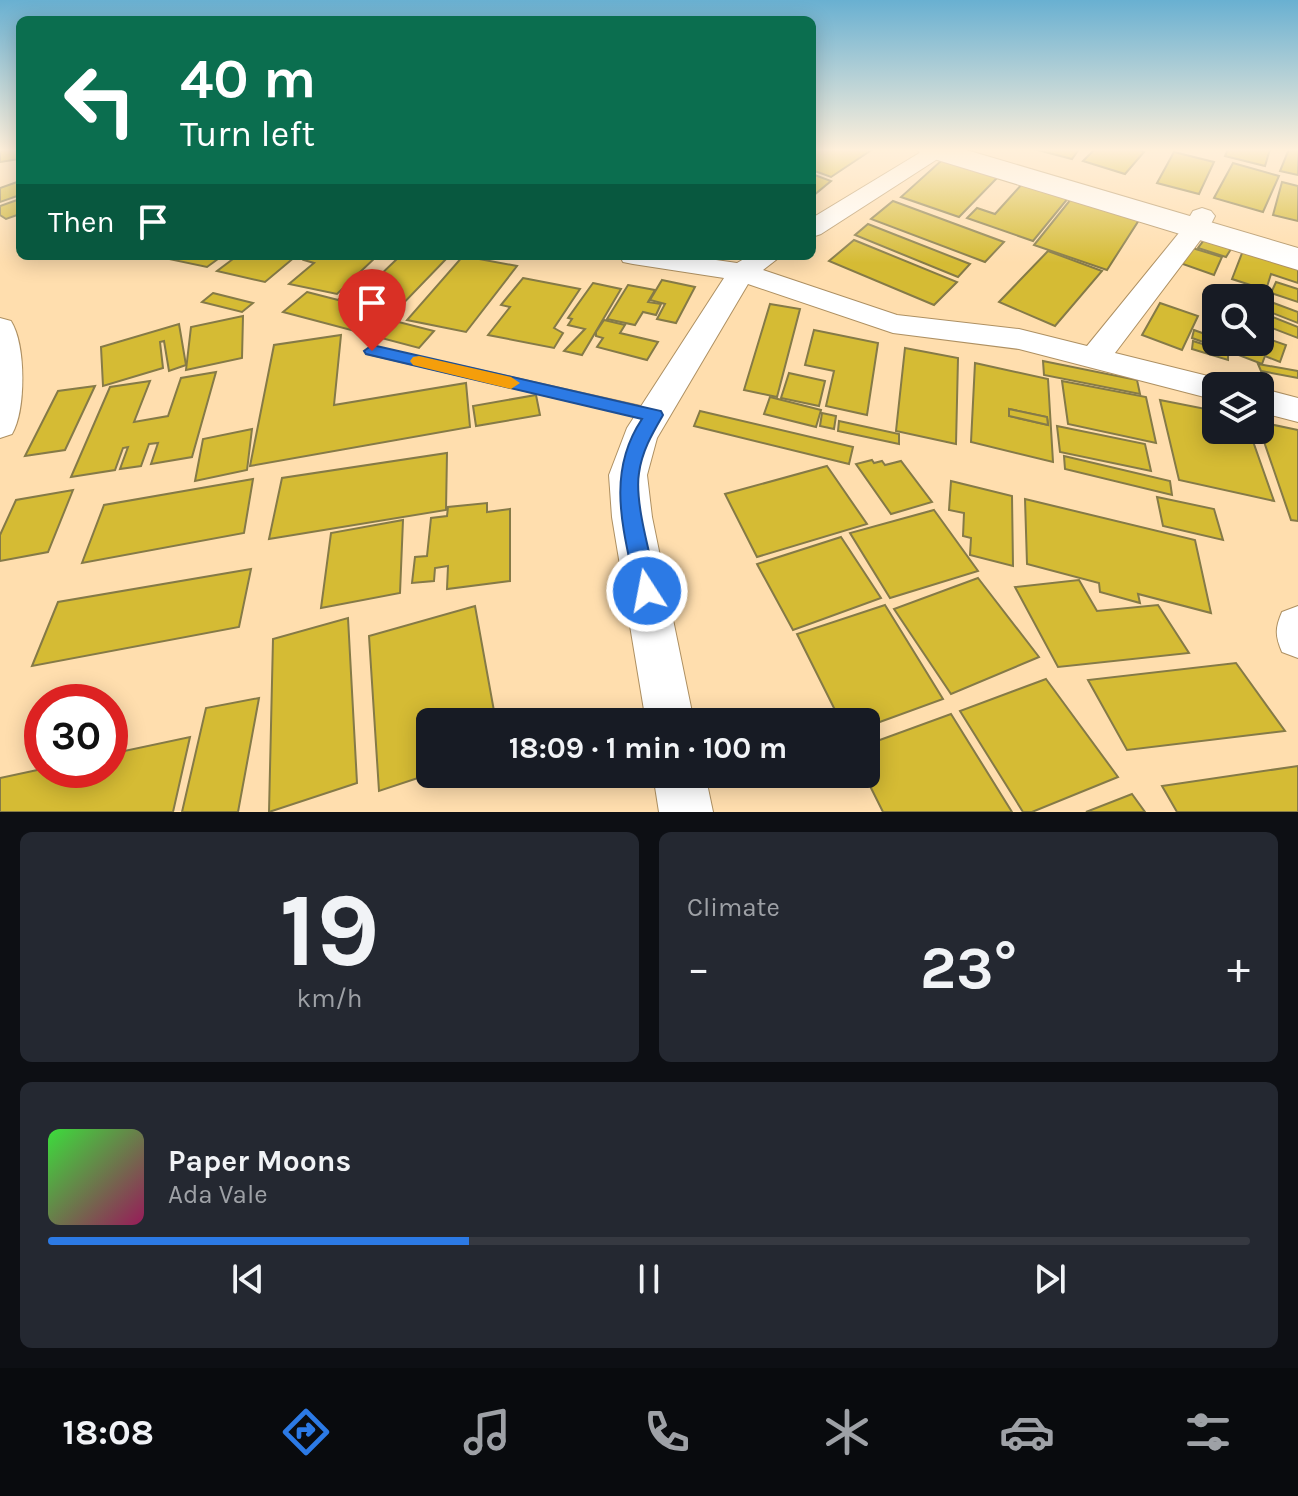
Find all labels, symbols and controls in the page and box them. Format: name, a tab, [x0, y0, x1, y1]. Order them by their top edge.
text: 40 m	[180, 46, 316, 111]
icon: left	[48, 48, 152, 152]
text: Turn left	[180, 113, 315, 155]
icon: arrive	[131, 200, 175, 244]
text: Then	[48, 204, 115, 240]
pin	[338, 269, 406, 351]
icon: arrive	[350, 281, 394, 325]
map controls	[1202, 284, 1274, 444]
button: search	[1202, 284, 1274, 356]
button: layers	[1202, 372, 1274, 444]
position arrow	[605, 549, 689, 633]
speed limit sign: 30	[24, 684, 128, 788]
text: 18:09 · 1 min · 100 m	[509, 730, 787, 766]
text: 19	[279, 870, 380, 991]
text: Climate	[687, 892, 780, 923]
text: 23°	[920, 933, 1017, 1003]
text: −	[687, 943, 710, 994]
text: +	[1227, 943, 1250, 994]
text: km/h	[297, 983, 362, 1014]
text: Paper Moons	[168, 1143, 351, 1179]
text: Ada Vale	[168, 1179, 268, 1210]
icon: previous	[226, 1257, 270, 1301]
icon: pause	[627, 1257, 671, 1301]
icon: next	[1028, 1257, 1072, 1301]
icon: directions	[278, 1404, 334, 1460]
icon: music	[459, 1404, 515, 1460]
icon: phone	[639, 1404, 695, 1460]
icon: climate	[819, 1404, 875, 1460]
icon: car	[999, 1404, 1055, 1460]
icon: filters	[1180, 1404, 1236, 1460]
text: 18:08	[62, 1411, 154, 1453]

